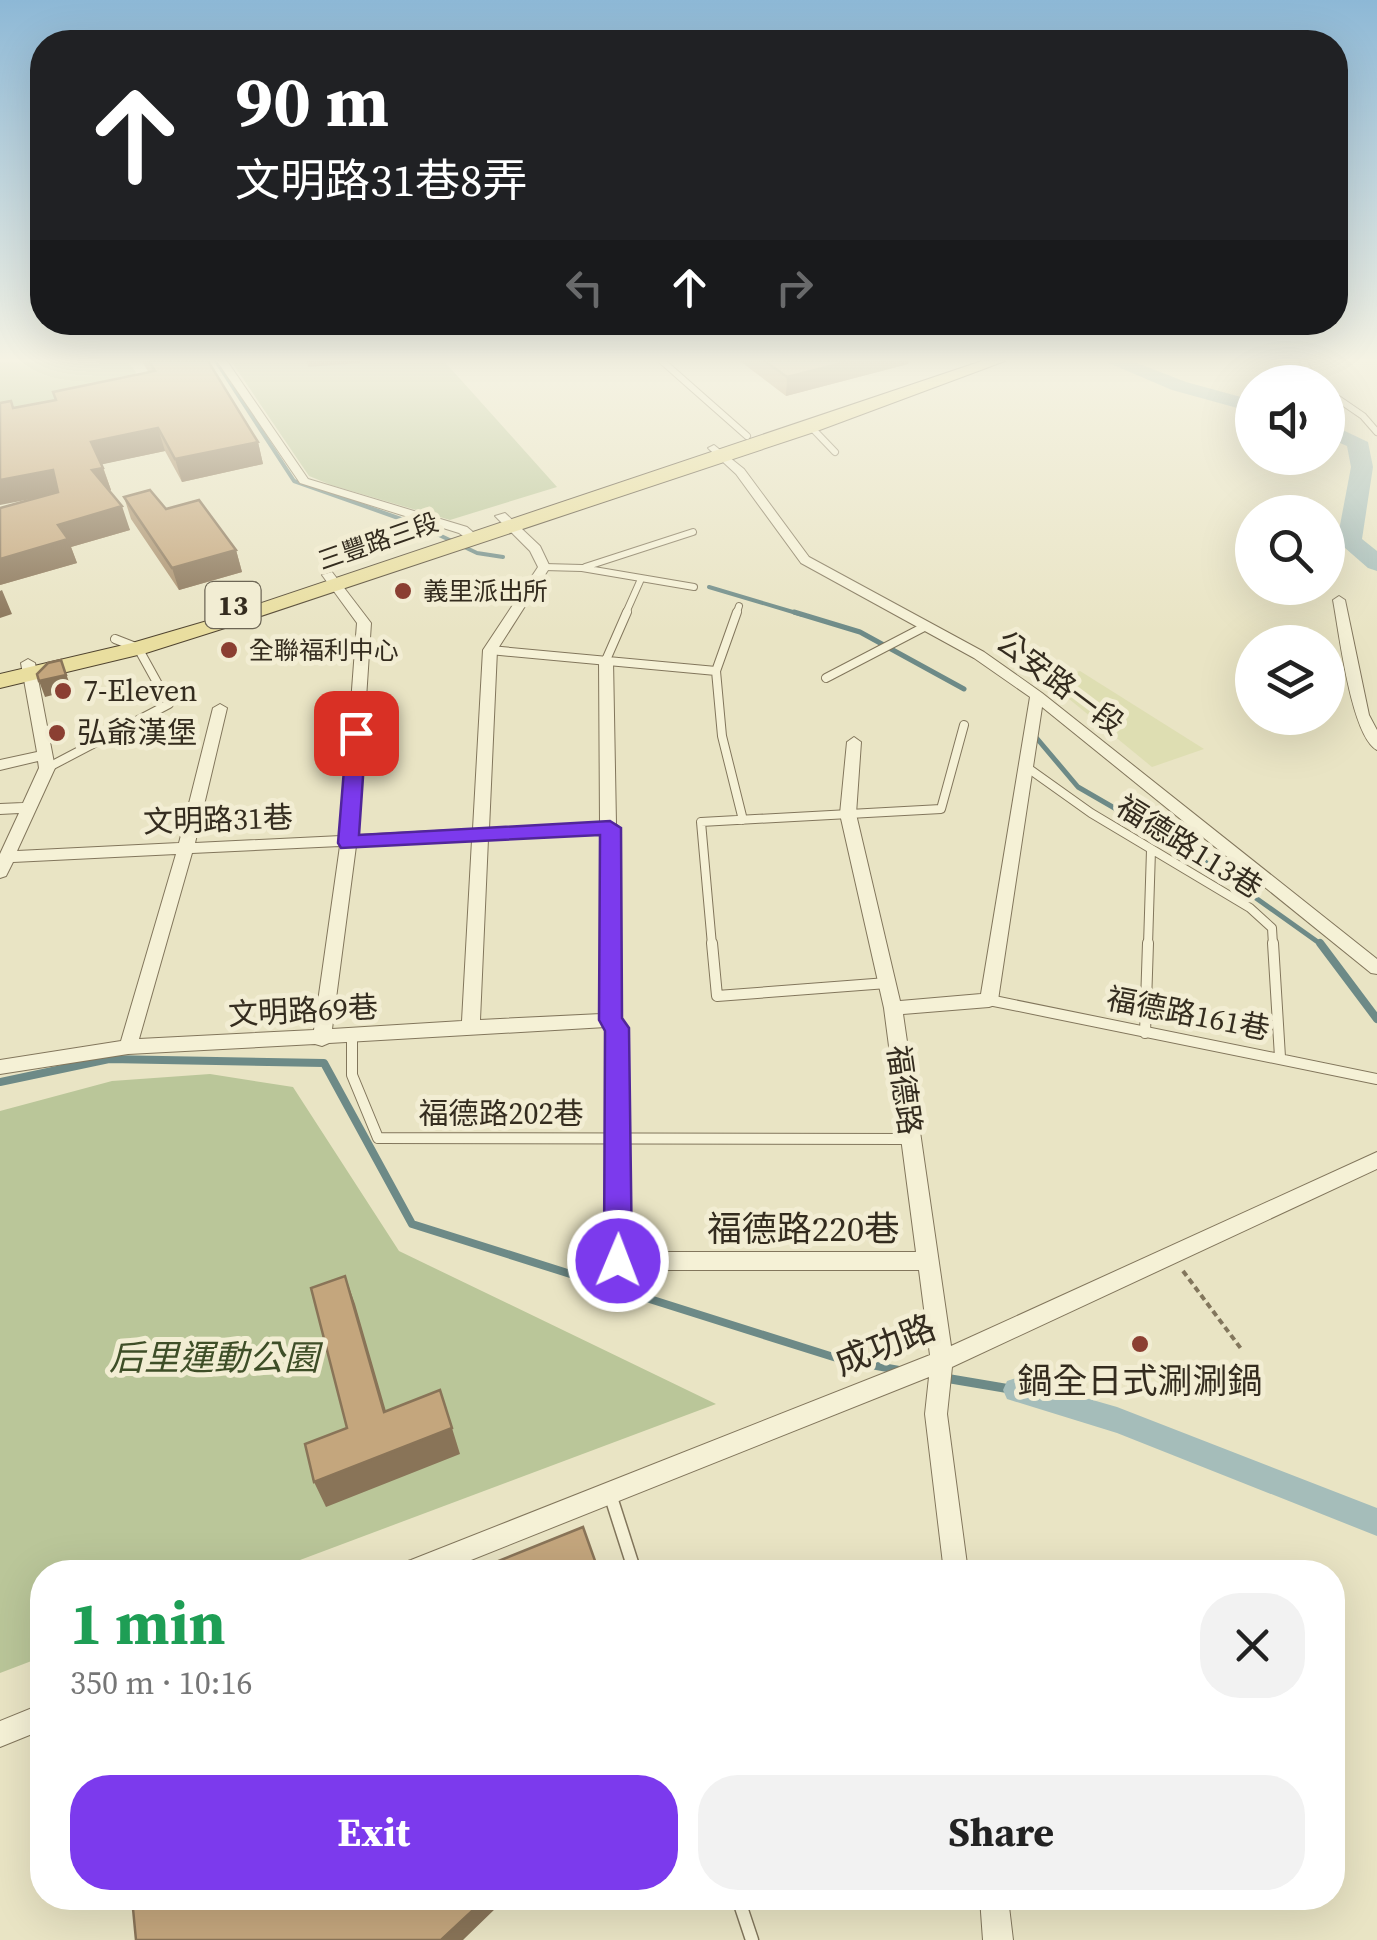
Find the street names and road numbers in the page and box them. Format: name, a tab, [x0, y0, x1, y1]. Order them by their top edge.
street label: 三豐路三段	[313, 505, 443, 577]
road number: 13	[206, 582, 260, 628]
street label: 公安路一段	[988, 621, 1133, 744]
street label: 福德路113巷	[1108, 785, 1270, 908]
street label: 文明路31巷	[142, 796, 294, 843]
street label: 福德路161巷	[1103, 978, 1273, 1049]
street label: 文明路69巷	[227, 986, 379, 1035]
street label: 福德路	[878, 1043, 931, 1137]
street label: 福德路202巷	[419, 1093, 584, 1134]
street label: 福德路220巷	[707, 1205, 899, 1253]
street label: 成功路	[827, 1303, 943, 1387]

